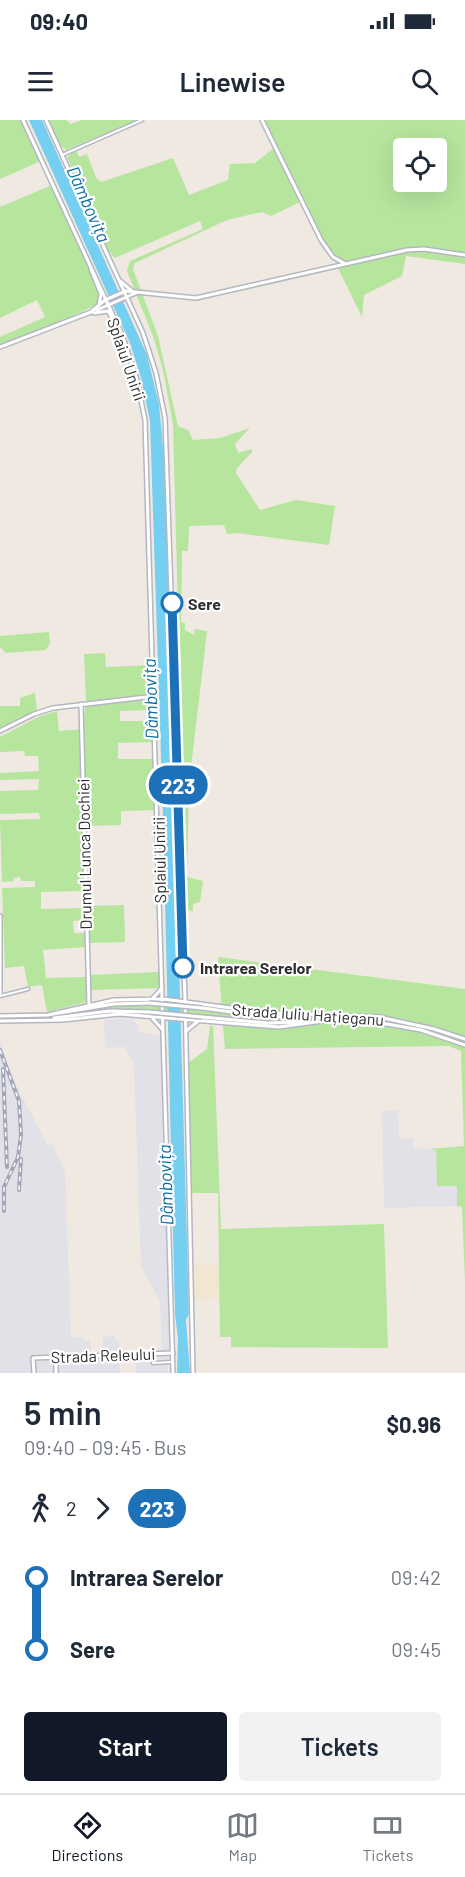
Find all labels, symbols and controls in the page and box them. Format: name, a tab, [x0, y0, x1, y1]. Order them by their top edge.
text: 09:40	[30, 8, 88, 34]
icon: menu	[24, 65, 57, 98]
text: Linewise	[179, 65, 286, 97]
icon: search	[408, 65, 441, 98]
map controls	[393, 138, 447, 192]
button: locate	[393, 138, 447, 192]
water label: Dâmbovița	[62, 162, 116, 246]
street label: Splaiul Unirii	[104, 315, 150, 403]
marker: Sere	[161, 592, 183, 614]
place label: Sere	[188, 594, 221, 613]
water label: Dâmbovița	[138, 658, 162, 740]
line badge: 223	[144, 766, 213, 804]
text: 223	[161, 773, 195, 798]
street label: Drumul Lunca Dochiei	[73, 778, 95, 930]
street label: Splaiul Unirii	[149, 817, 169, 903]
marker: Intrarea Serelor	[172, 956, 194, 978]
place label: Intrarea Serelor	[200, 958, 312, 977]
street label: Strada Iuliu Hațieganu	[231, 999, 385, 1029]
water label: Dâmbovița	[153, 1144, 177, 1226]
street label: Strada Releului	[50, 1344, 156, 1366]
text: 5 min	[24, 1392, 102, 1432]
text: $0.96	[386, 1411, 441, 1437]
text: 09:40 – 09:45 · Bus	[24, 1435, 186, 1459]
icon: walk	[24, 1492, 57, 1525]
icon: forward	[86, 1492, 119, 1525]
text: 2	[66, 1496, 77, 1520]
text: 223	[140, 1496, 174, 1521]
text: Intrarea Serelor	[70, 1564, 223, 1590]
text: 09:42	[391, 1565, 441, 1589]
text: Sere	[70, 1636, 115, 1662]
text: 09:45	[391, 1637, 441, 1661]
button: Start	[24, 1712, 227, 1781]
button: Tickets	[239, 1712, 441, 1781]
tab: Directions	[52, 1809, 123, 1864]
tab: Map	[226, 1809, 259, 1864]
tab: Tickets	[362, 1809, 413, 1864]

